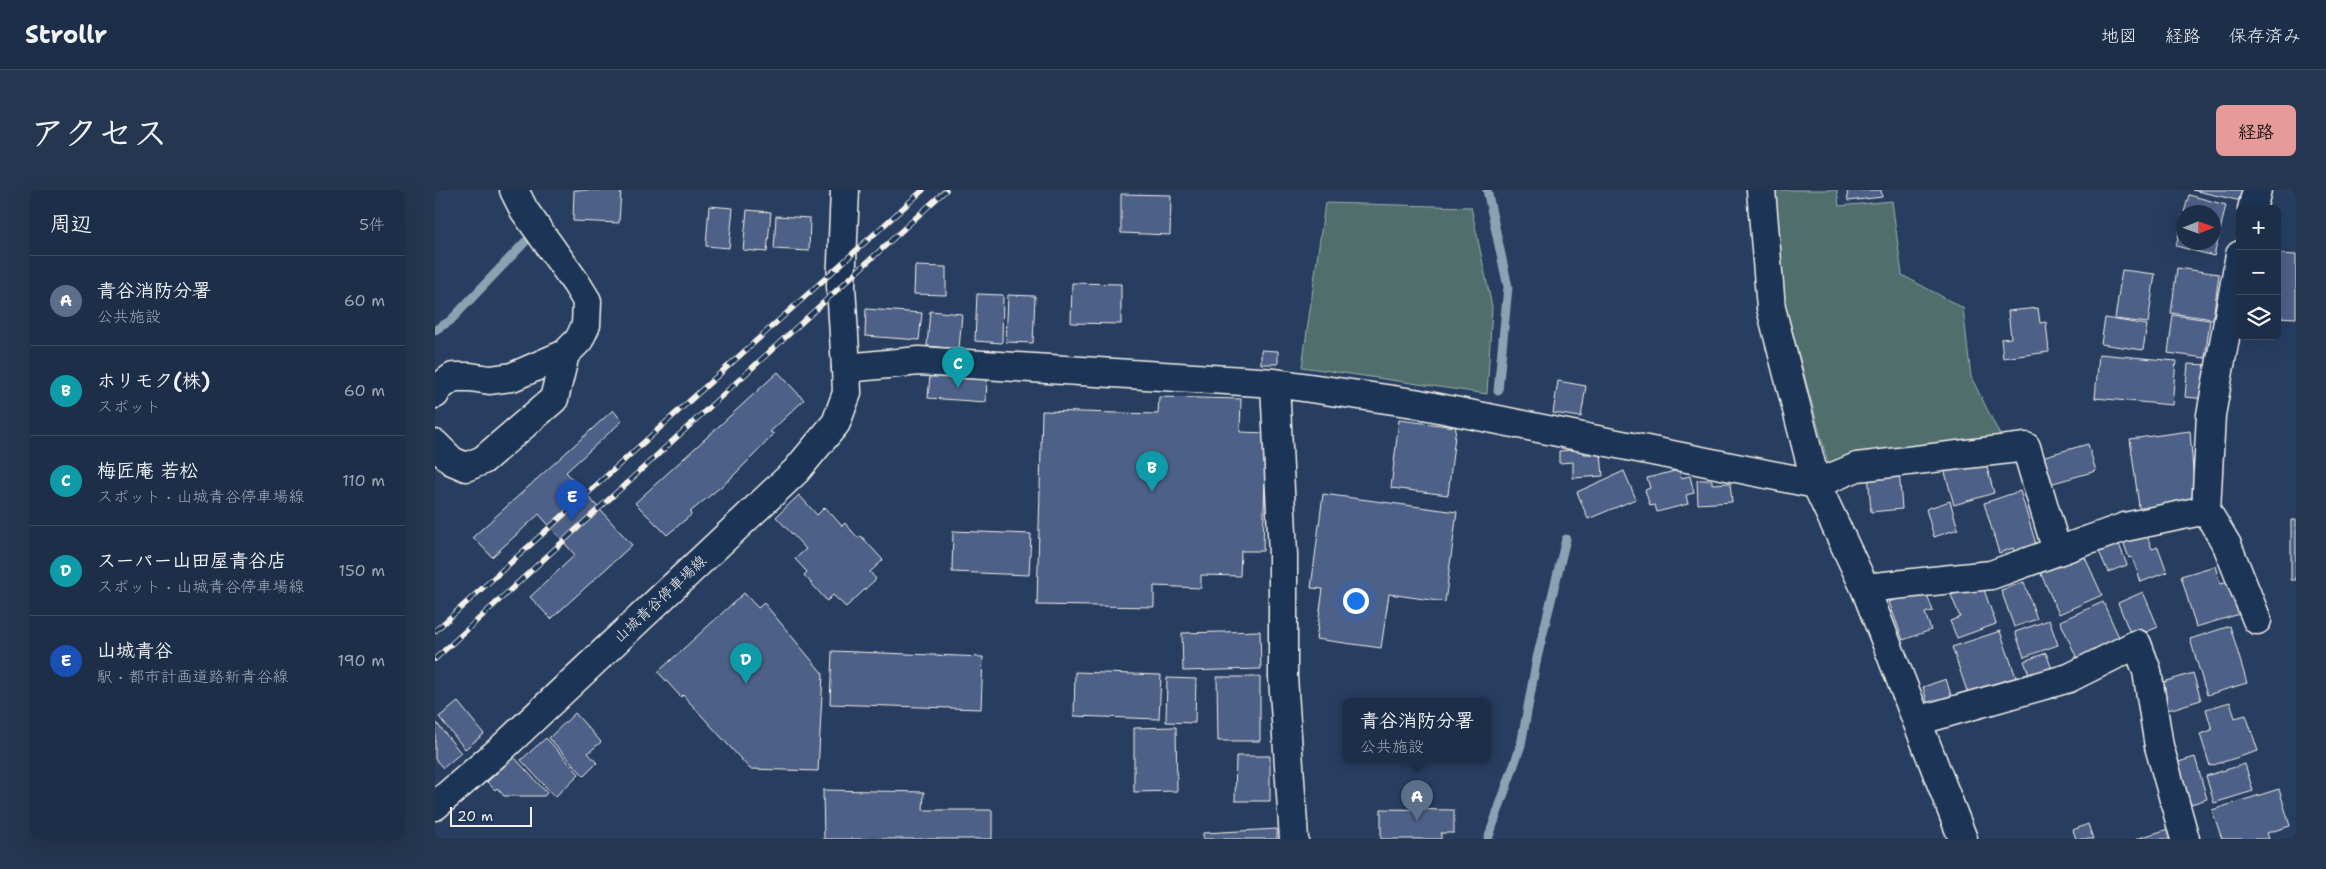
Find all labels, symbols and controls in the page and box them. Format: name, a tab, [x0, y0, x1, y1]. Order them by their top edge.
text: Strollr	[25, 19, 107, 51]
text: 地図	[2101, 24, 2137, 48]
text: 経路	[2165, 24, 2201, 48]
text: 保存済み	[2229, 24, 2301, 48]
button: 経路	[2216, 105, 2296, 156]
text: アクセス	[30, 109, 168, 156]
north arrow	[2176, 205, 2221, 250]
map controls	[2236, 205, 2281, 340]
button: +	[2236, 205, 2281, 250]
text: 周辺	[50, 210, 92, 238]
text: 5件	[359, 214, 385, 235]
button: −	[2236, 250, 2281, 295]
text: 青谷消防分署	[97, 278, 211, 303]
text: A	[60, 290, 72, 311]
text: 60 m	[344, 290, 385, 311]
button: layers	[2236, 295, 2281, 340]
text: 公共施設	[97, 306, 161, 327]
pin: C	[942, 347, 974, 388]
text: ホリモク(株)	[97, 368, 210, 393]
text: B	[61, 380, 71, 401]
text: 60 m	[344, 380, 385, 401]
text: スポット	[97, 396, 161, 417]
pin: B	[1136, 451, 1168, 492]
text: 梅匠庵 若松	[97, 458, 199, 483]
text: C	[61, 470, 71, 491]
text: 110 m	[342, 470, 385, 491]
pin: E	[556, 480, 588, 521]
text: スポット · 山城青谷停車場線	[97, 486, 304, 507]
text: スーパー山田屋青谷店	[97, 548, 286, 573]
street label: 山城青谷停車場線	[609, 551, 711, 647]
text: D	[60, 560, 72, 581]
text: 150 m	[338, 560, 385, 581]
text: スポット · 山城青谷停車場線	[97, 576, 304, 597]
your location	[1343, 588, 1369, 614]
text: 山城青谷	[97, 638, 173, 663]
pin: D	[730, 643, 762, 684]
text: E	[61, 650, 71, 671]
text: 190 m	[338, 650, 385, 671]
text: 駅 · 都市計画道路新青谷線	[97, 666, 288, 687]
popup	[1343, 698, 1491, 763]
text: 青谷消防分署	[1360, 708, 1474, 733]
text: 公共施設	[1360, 736, 1424, 757]
pin: A	[1401, 780, 1433, 821]
scale bar	[450, 804, 533, 827]
text: 20 m	[457, 807, 493, 825]

